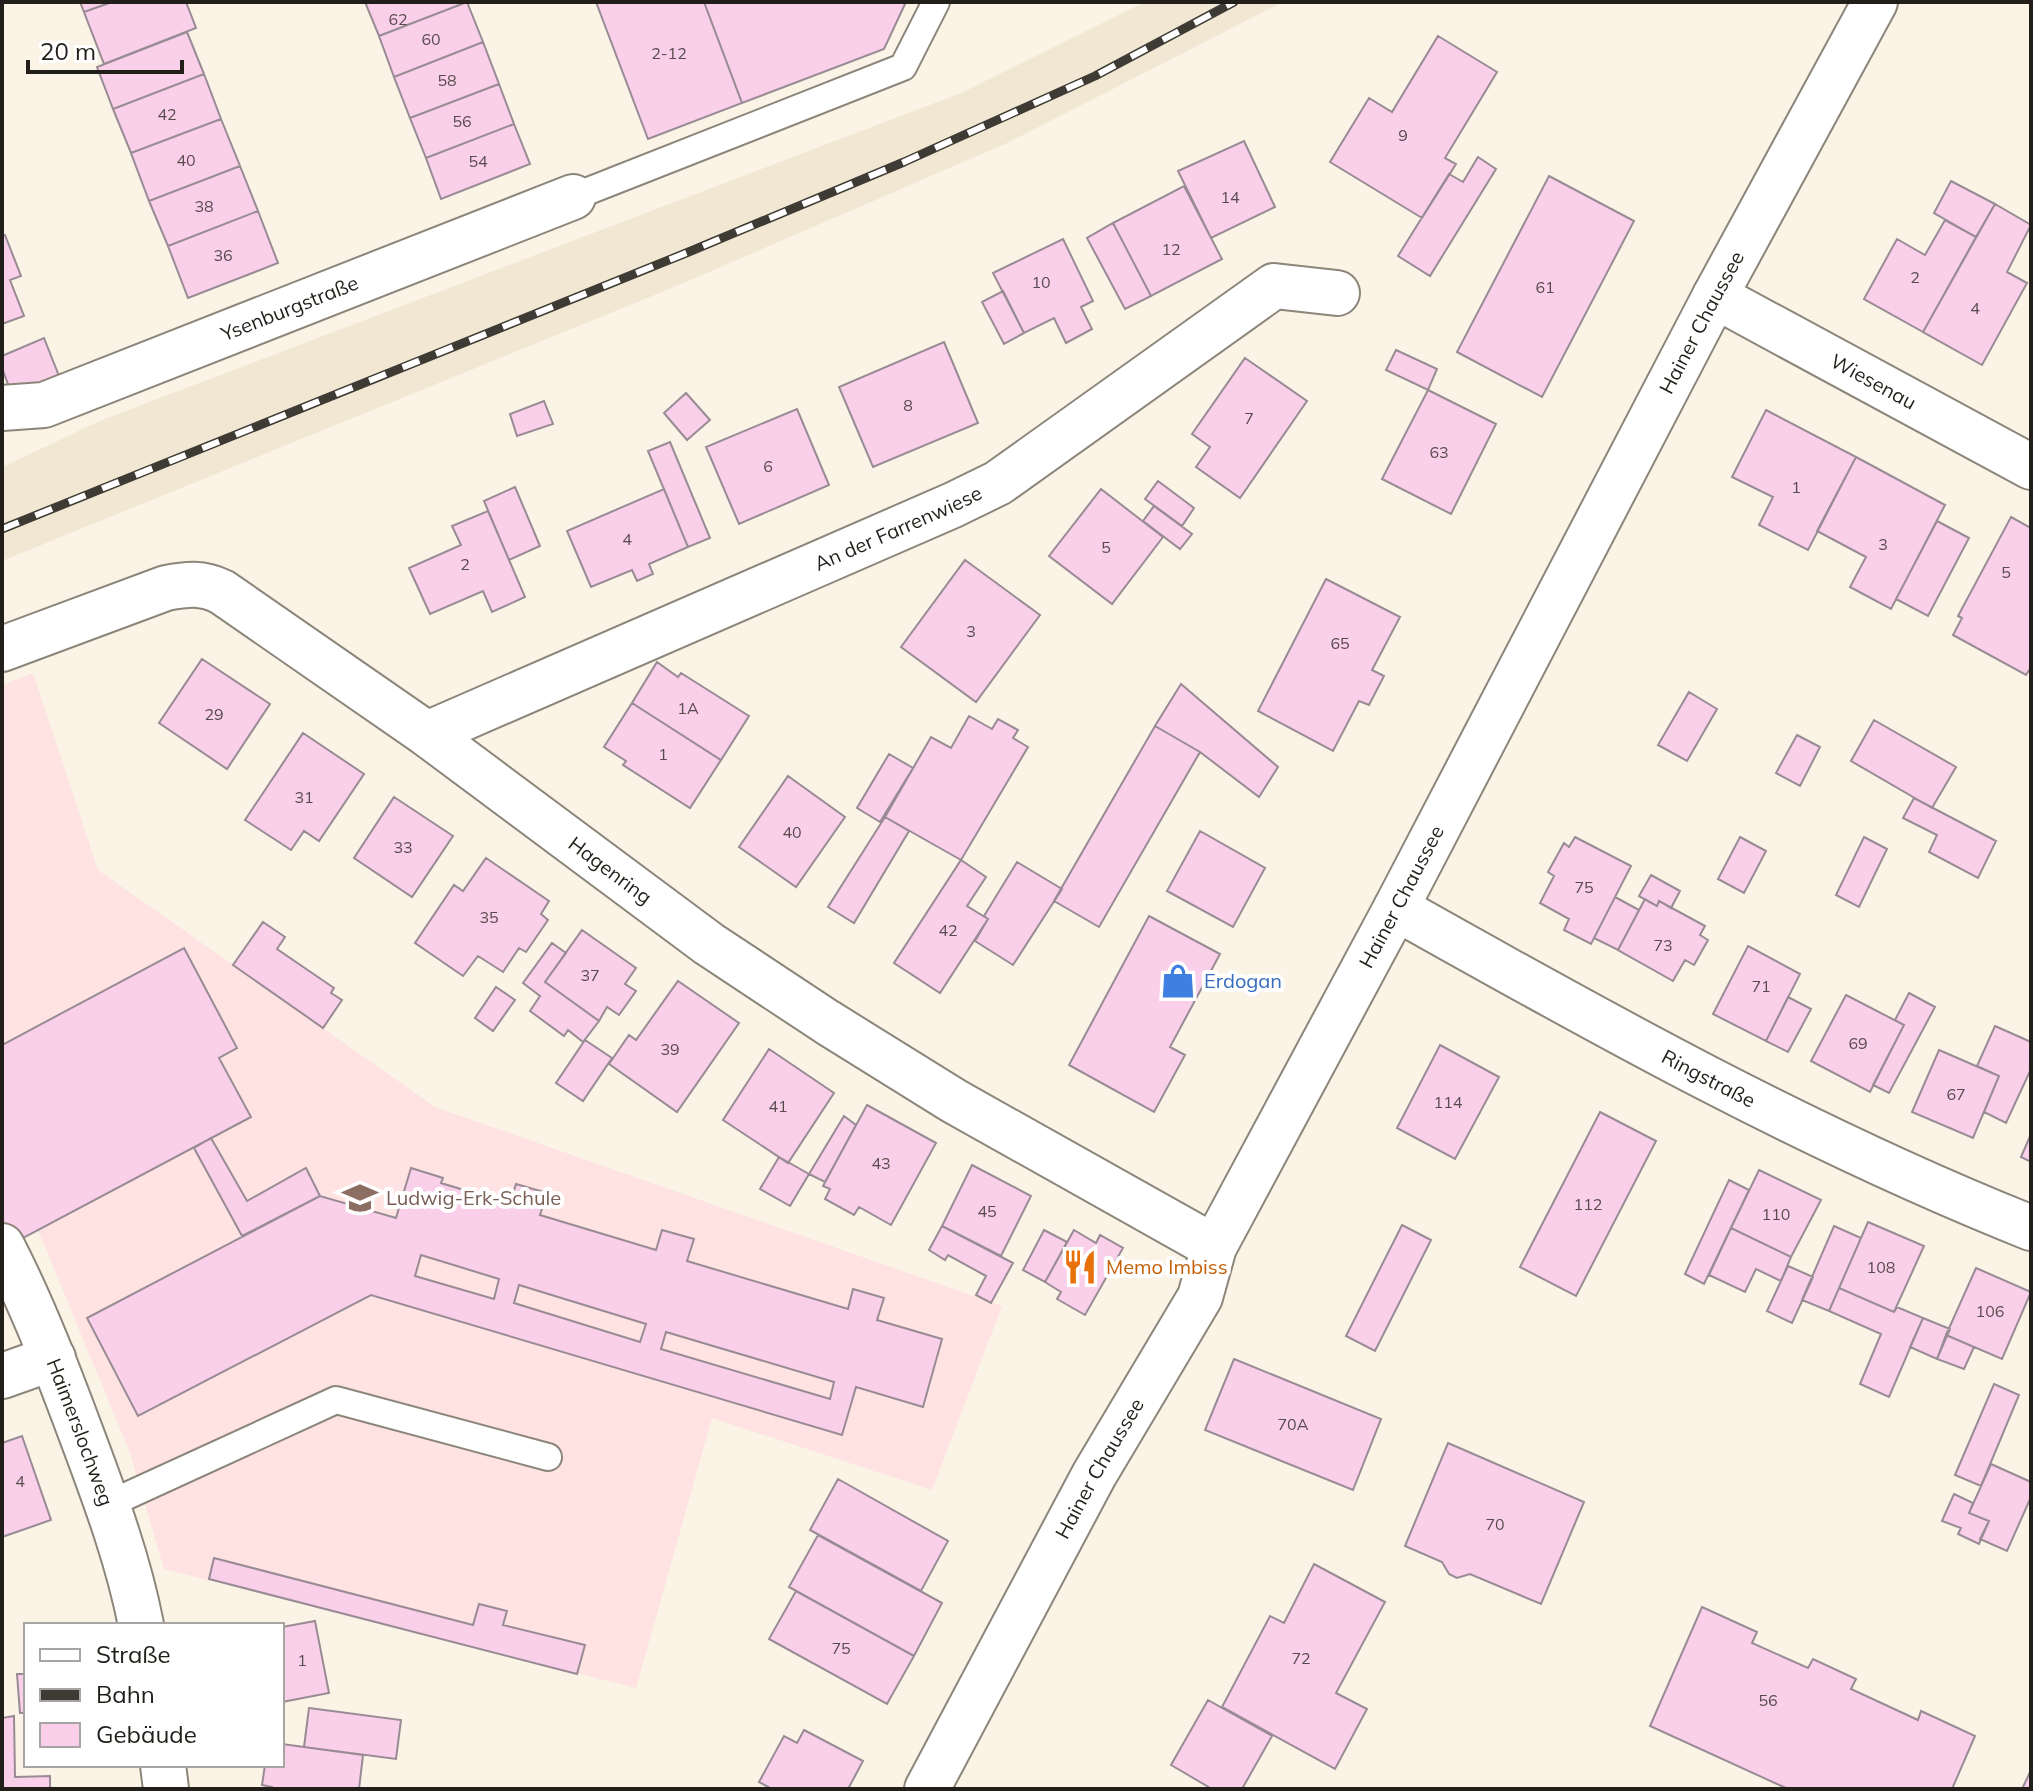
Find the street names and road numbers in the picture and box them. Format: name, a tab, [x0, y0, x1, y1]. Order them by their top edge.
street label: Hainer Chaussee	[1653, 247, 1749, 398]
street label: Ysenburgstraße	[216, 270, 362, 347]
street label: Wiesenau	[1826, 348, 1921, 415]
street label: An der Farrenwiese	[810, 480, 986, 576]
street label: Hainer Chaussee	[1353, 821, 1449, 972]
street label: Hagenring	[564, 831, 657, 909]
street label: Ringstraße	[1658, 1044, 1760, 1113]
street label: Haimerslochweg	[42, 1355, 119, 1509]
street label: Hainer Chaussee	[1049, 1393, 1149, 1543]

